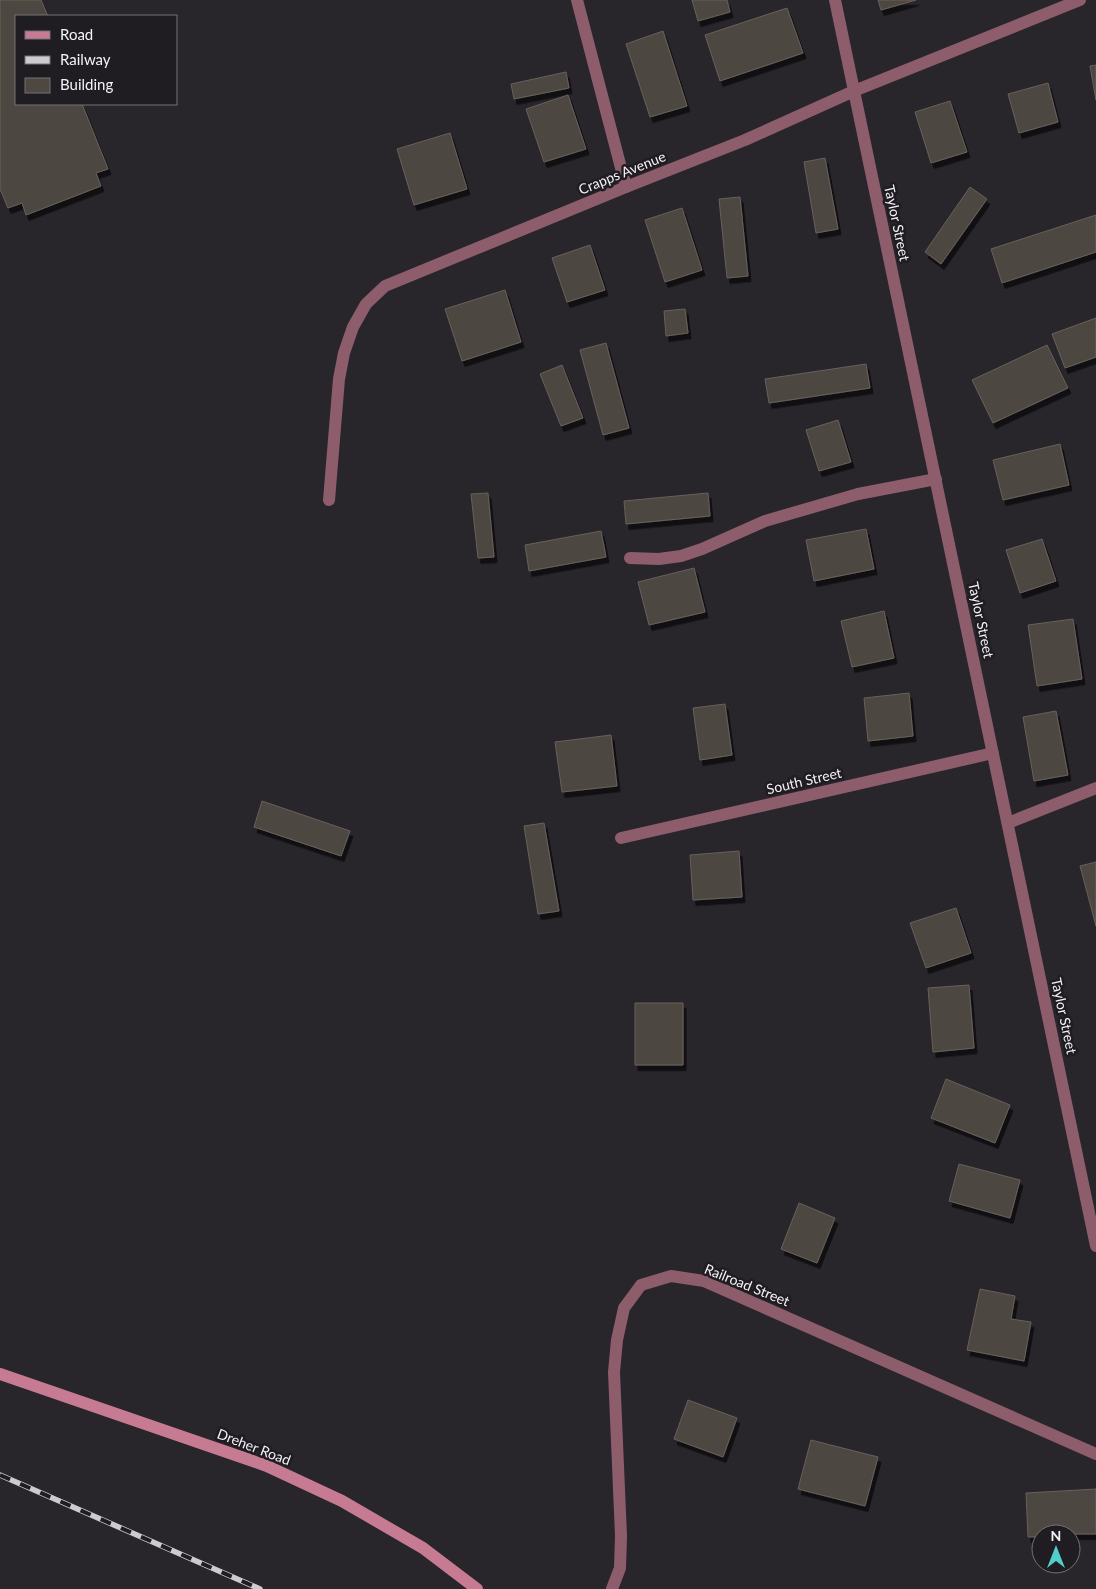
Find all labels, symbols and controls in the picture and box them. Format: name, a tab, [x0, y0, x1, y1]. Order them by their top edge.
legend	[15, 15, 178, 105]
text: Road	[60, 25, 93, 43]
text: Railway	[60, 50, 111, 68]
text: Building	[60, 75, 113, 93]
street label: Crapps Avenue	[576, 147, 668, 198]
street label: Taylor Street	[881, 183, 914, 262]
street label: Taylor Street	[965, 580, 998, 659]
street label: South Street	[765, 764, 843, 797]
street label: Taylor Street	[1048, 976, 1081, 1055]
street label: Railroad Street	[702, 1260, 792, 1309]
street label: Dreher Road	[215, 1425, 293, 1468]
north arrow	[1031, 1524, 1081, 1574]
text: N	[1051, 1527, 1061, 1544]

